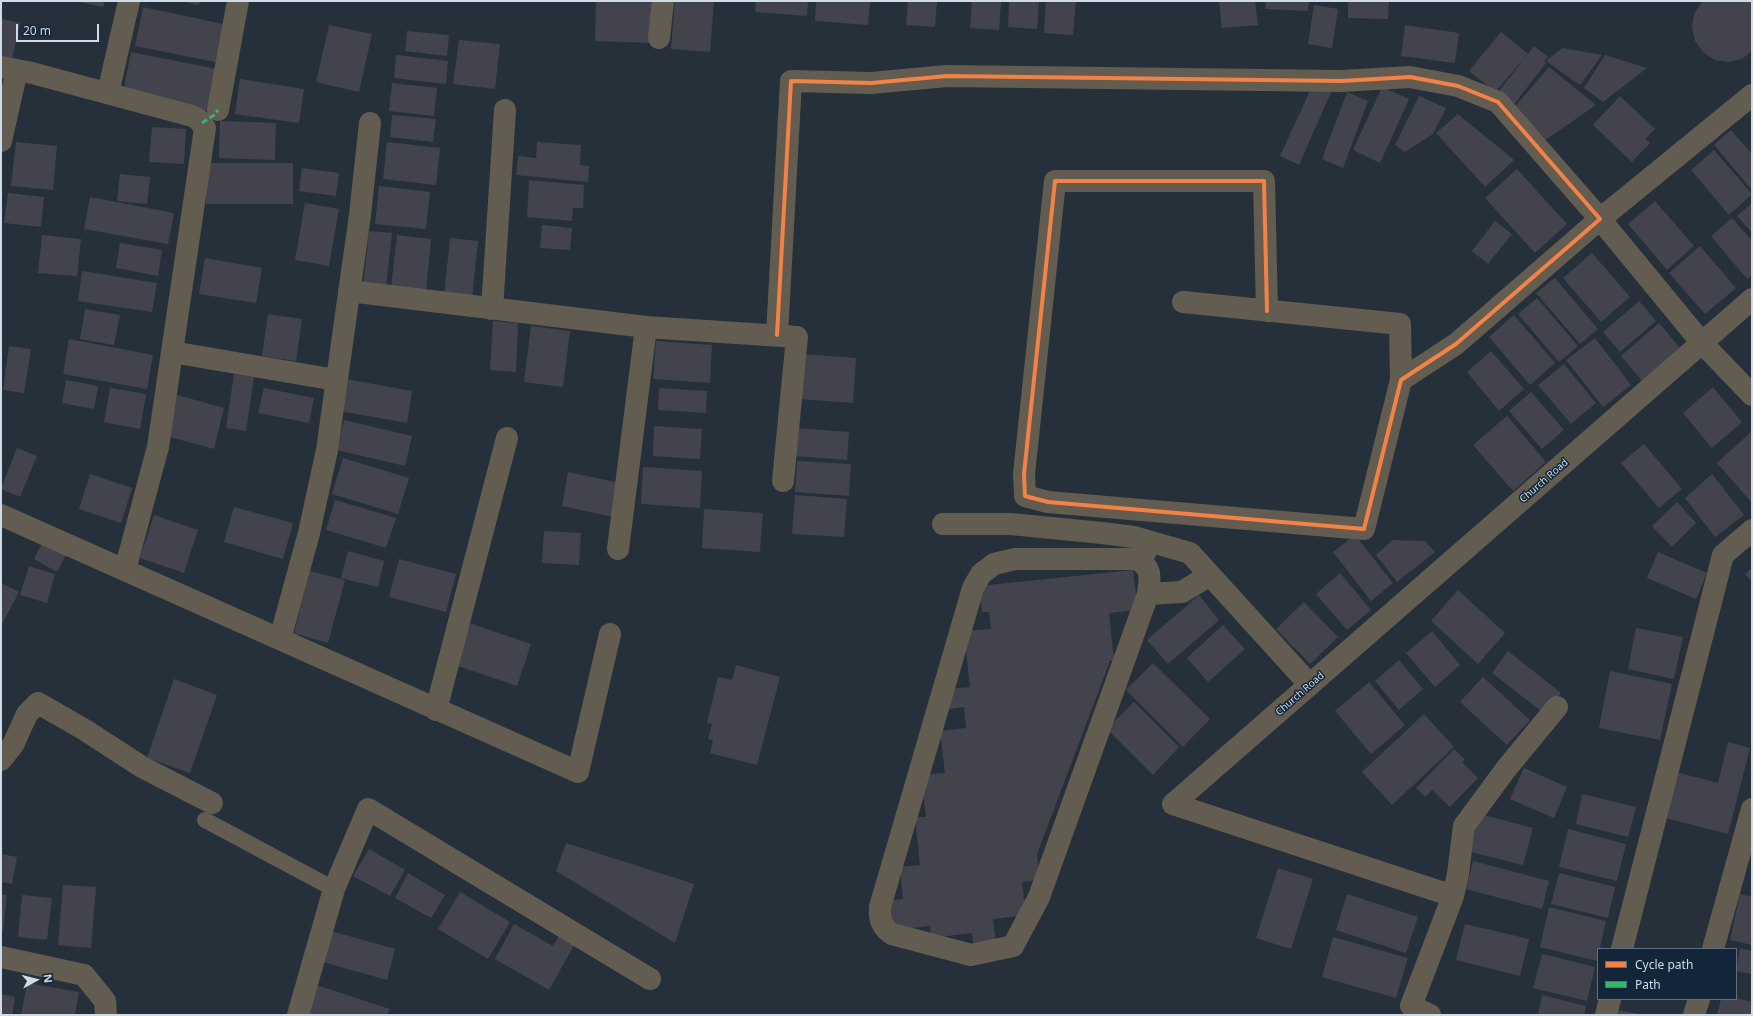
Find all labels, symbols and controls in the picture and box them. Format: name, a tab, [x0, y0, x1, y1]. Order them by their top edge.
scale bar	[18, 16, 101, 42]
text: 20 m	[23, 22, 51, 39]
street label: Church Road	[1517, 457, 1571, 505]
street label: Church Road	[1273, 670, 1327, 718]
legend	[1597, 948, 1737, 1000]
text: Cycle path	[1635, 956, 1693, 973]
north arrow	[16, 960, 56, 1000]
text: N	[40, 973, 56, 984]
text: Path	[1635, 976, 1661, 993]

